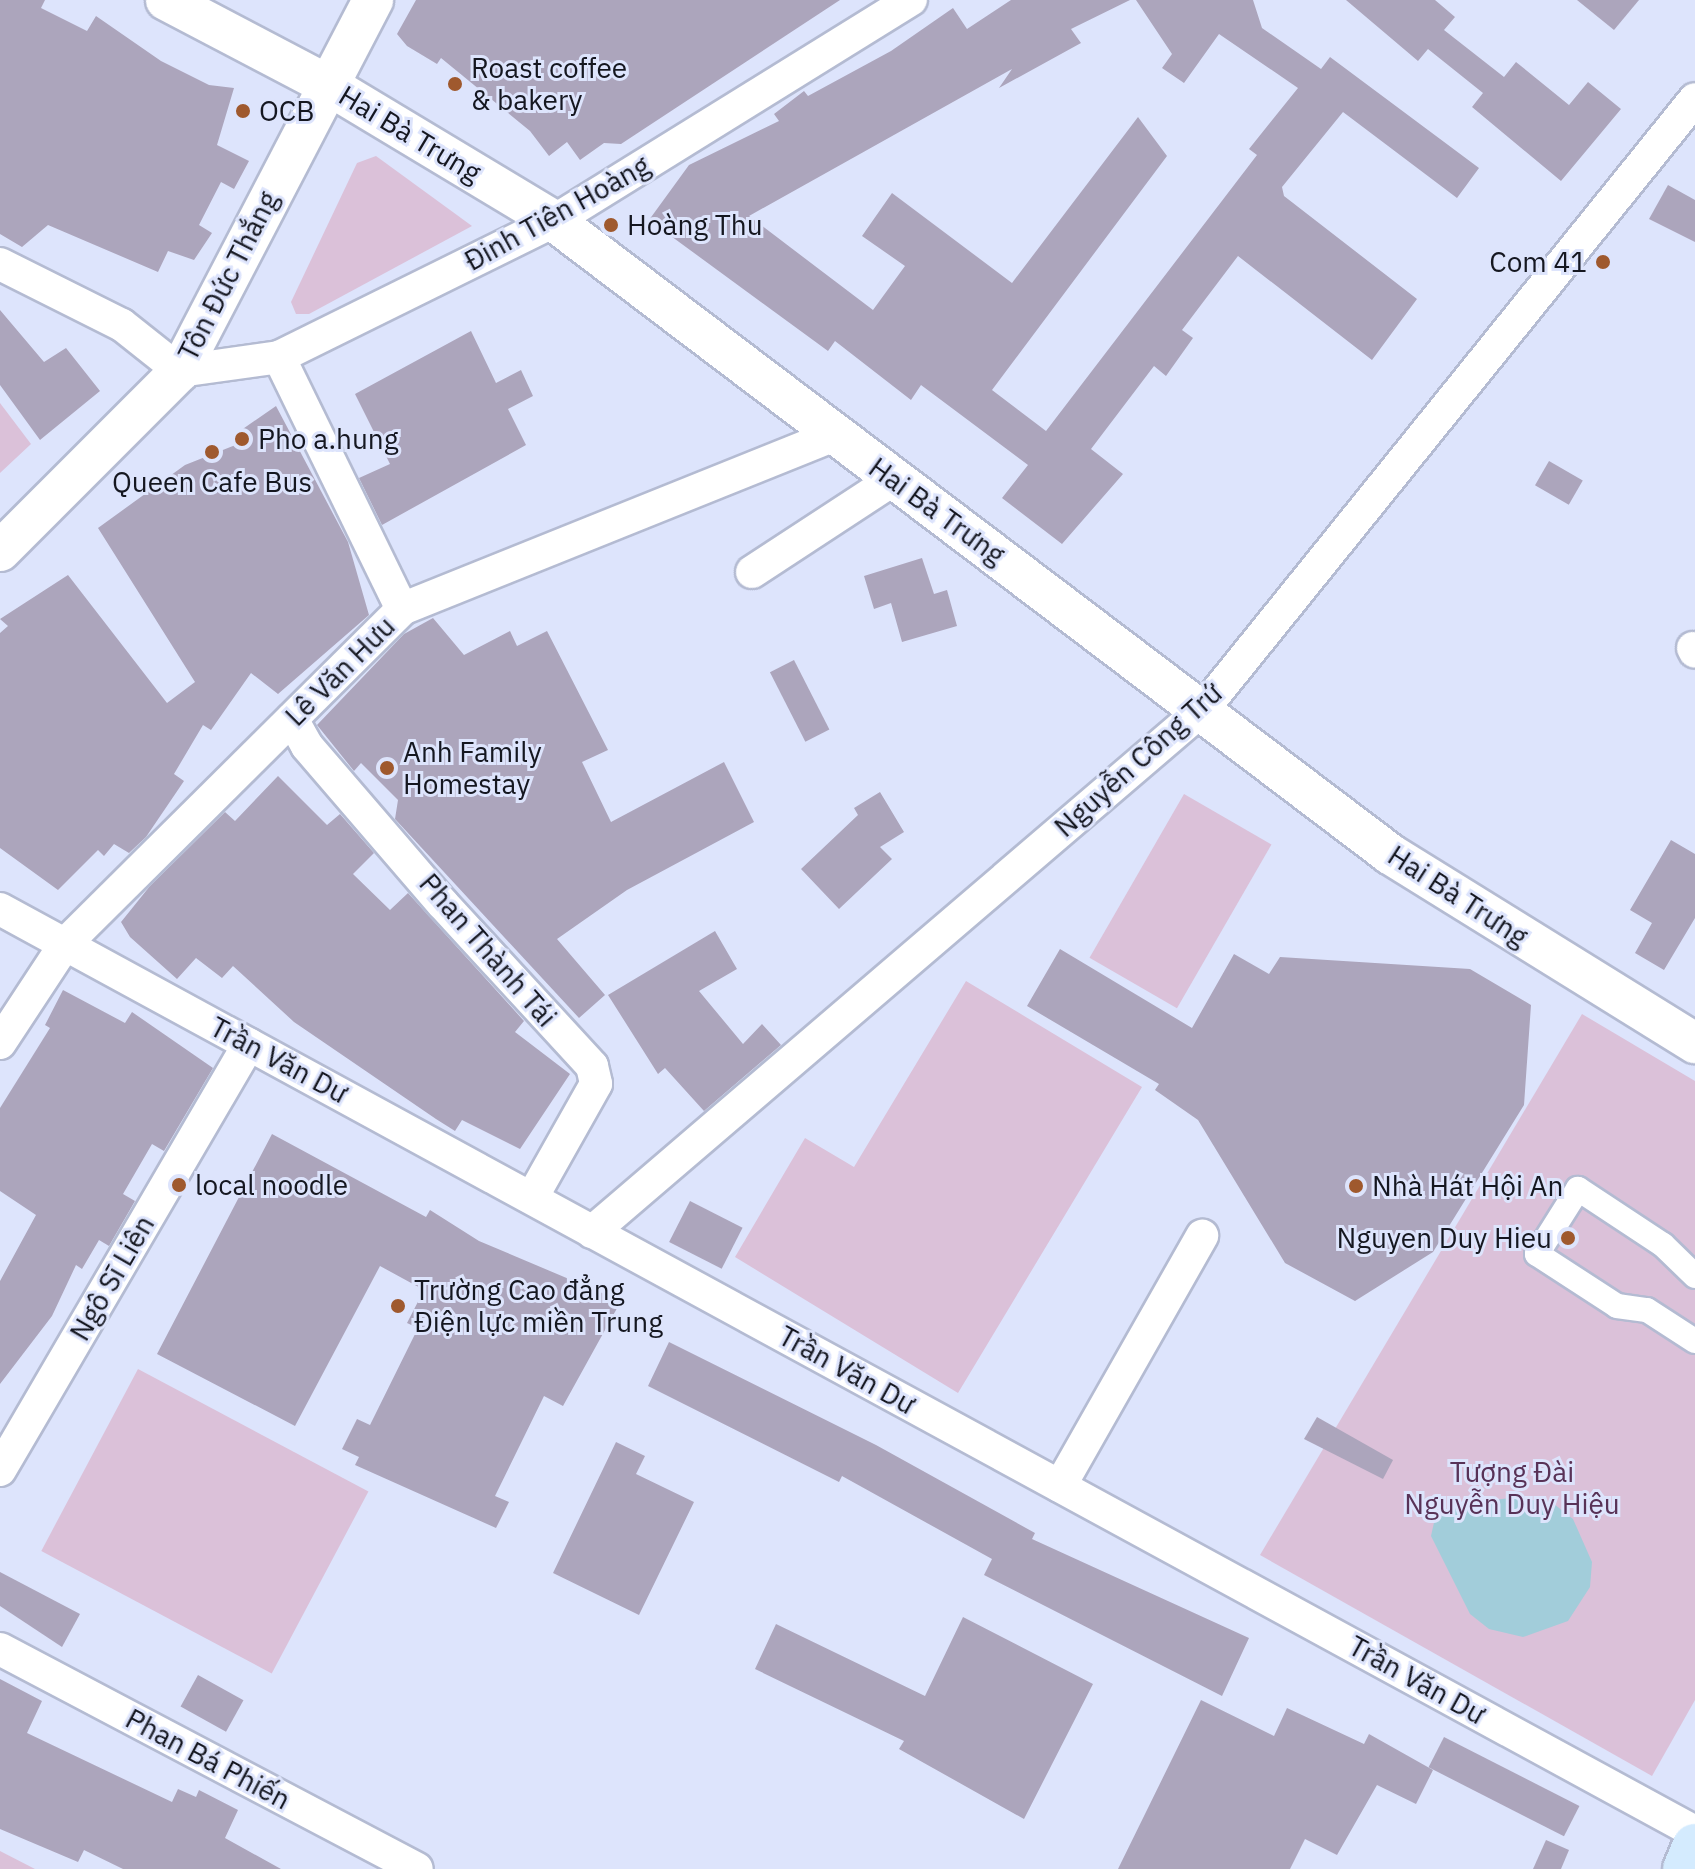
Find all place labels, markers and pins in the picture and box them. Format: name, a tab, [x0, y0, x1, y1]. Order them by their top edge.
place label: Roast coffee & bakery	[471, 51, 627, 117]
marker: Roast coffee & bakery	[446, 75, 464, 93]
place label: OCB	[259, 94, 314, 128]
marker: OCB	[234, 102, 252, 120]
place label: Hoàng Thu	[627, 208, 763, 242]
marker: Hoàng Thu	[602, 216, 620, 234]
place label: Com 41	[1489, 245, 1587, 279]
marker: Com 41	[1594, 253, 1612, 271]
place label: Pho a.hung	[258, 422, 399, 456]
marker: Pho a.hung	[233, 430, 251, 448]
marker: Queen Cafe Bus	[203, 443, 221, 461]
place label: Queen Cafe Bus	[112, 465, 312, 499]
place label: Anh Family Homestay	[403, 735, 542, 801]
marker: Anh Family Homestay	[378, 759, 396, 777]
place label: local noodle	[195, 1168, 348, 1202]
place label: Nhà Hát Hội An	[1372, 1169, 1563, 1203]
marker: local noodle	[170, 1176, 188, 1194]
marker: Nhà Hát Hội An	[1347, 1177, 1365, 1195]
place label: Nguyen Duy Hieu	[1337, 1221, 1552, 1255]
marker: Nguyen Duy Hieu	[1559, 1229, 1577, 1247]
place label: Trường Cao đẳng Điện lực miền Trung	[414, 1273, 663, 1339]
marker: Trường Cao đẳng Điện lực miền Trung	[389, 1297, 407, 1315]

